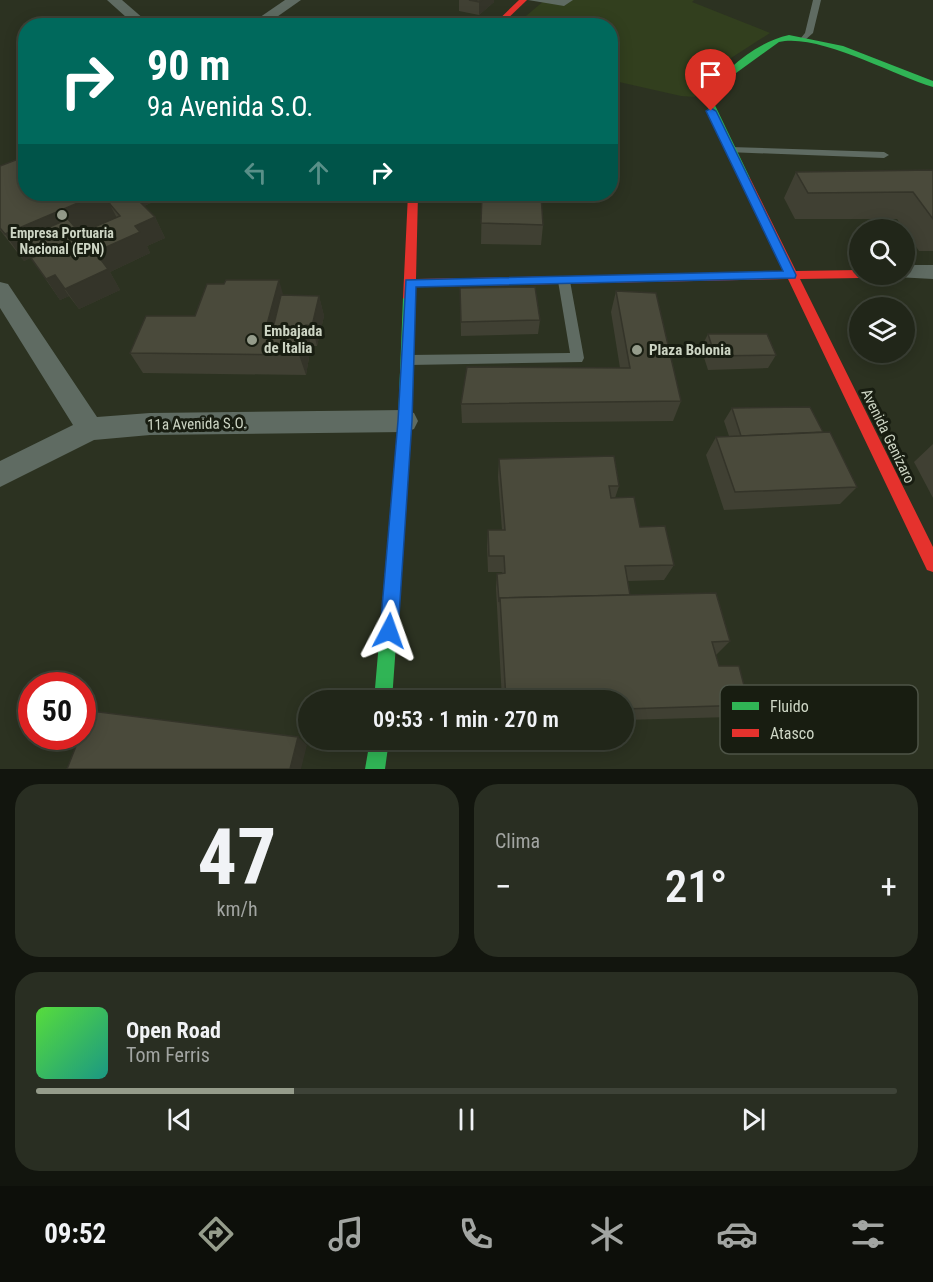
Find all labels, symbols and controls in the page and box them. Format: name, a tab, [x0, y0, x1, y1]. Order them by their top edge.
text: 90 m	[147, 41, 230, 90]
icon: right	[48, 42, 126, 120]
pin	[685, 49, 736, 111]
icon: arrive	[694, 58, 727, 91]
text: 9a Avenida S.O.	[147, 91, 313, 123]
icon: left	[239, 156, 272, 189]
icon: ahead	[302, 156, 335, 189]
icon: right	[365, 156, 398, 189]
marker: Empresa Portuaria Nacional (EPN)	[55, 208, 69, 222]
map controls	[849, 219, 915, 363]
button: search	[849, 219, 915, 285]
place label: Empresa Portuaria Nacional (EPN)	[10, 225, 114, 258]
button: layers	[849, 297, 915, 363]
place label: Embajada de Italia	[264, 322, 322, 357]
marker: Embajada de Italia	[245, 333, 259, 347]
place label: Plaza Bolonia	[649, 341, 731, 359]
marker: Plaza Bolonia	[630, 343, 644, 357]
street label: Avenida Genízaro	[857, 386, 919, 486]
street label: 11a Avenida S.O.	[147, 414, 247, 434]
position arrow	[357, 599, 421, 663]
speed limit sign: 50	[18, 672, 96, 750]
legend	[720, 685, 918, 754]
text: Fluido	[770, 697, 809, 716]
text: 09:53 · 1 min · 270 m	[373, 707, 559, 732]
text: Atasco	[770, 724, 814, 743]
text: 47	[198, 812, 276, 903]
text: Clima	[495, 829, 540, 853]
text: 21°	[665, 860, 727, 913]
text: −	[495, 867, 512, 906]
text: +	[881, 867, 897, 906]
text: km/h	[216, 897, 258, 921]
text: Open Road	[126, 1018, 221, 1043]
text: Tom Ferris	[126, 1043, 210, 1067]
icon: previous	[163, 1103, 196, 1136]
icon: pause	[450, 1103, 483, 1136]
icon: next	[737, 1103, 770, 1136]
icon: directions	[195, 1213, 237, 1255]
icon: music	[325, 1213, 367, 1255]
icon: phone	[455, 1213, 497, 1255]
icon: climate	[586, 1213, 628, 1255]
icon: car	[716, 1213, 758, 1255]
icon: filters	[847, 1213, 889, 1255]
text: 09:52	[44, 1218, 106, 1250]

